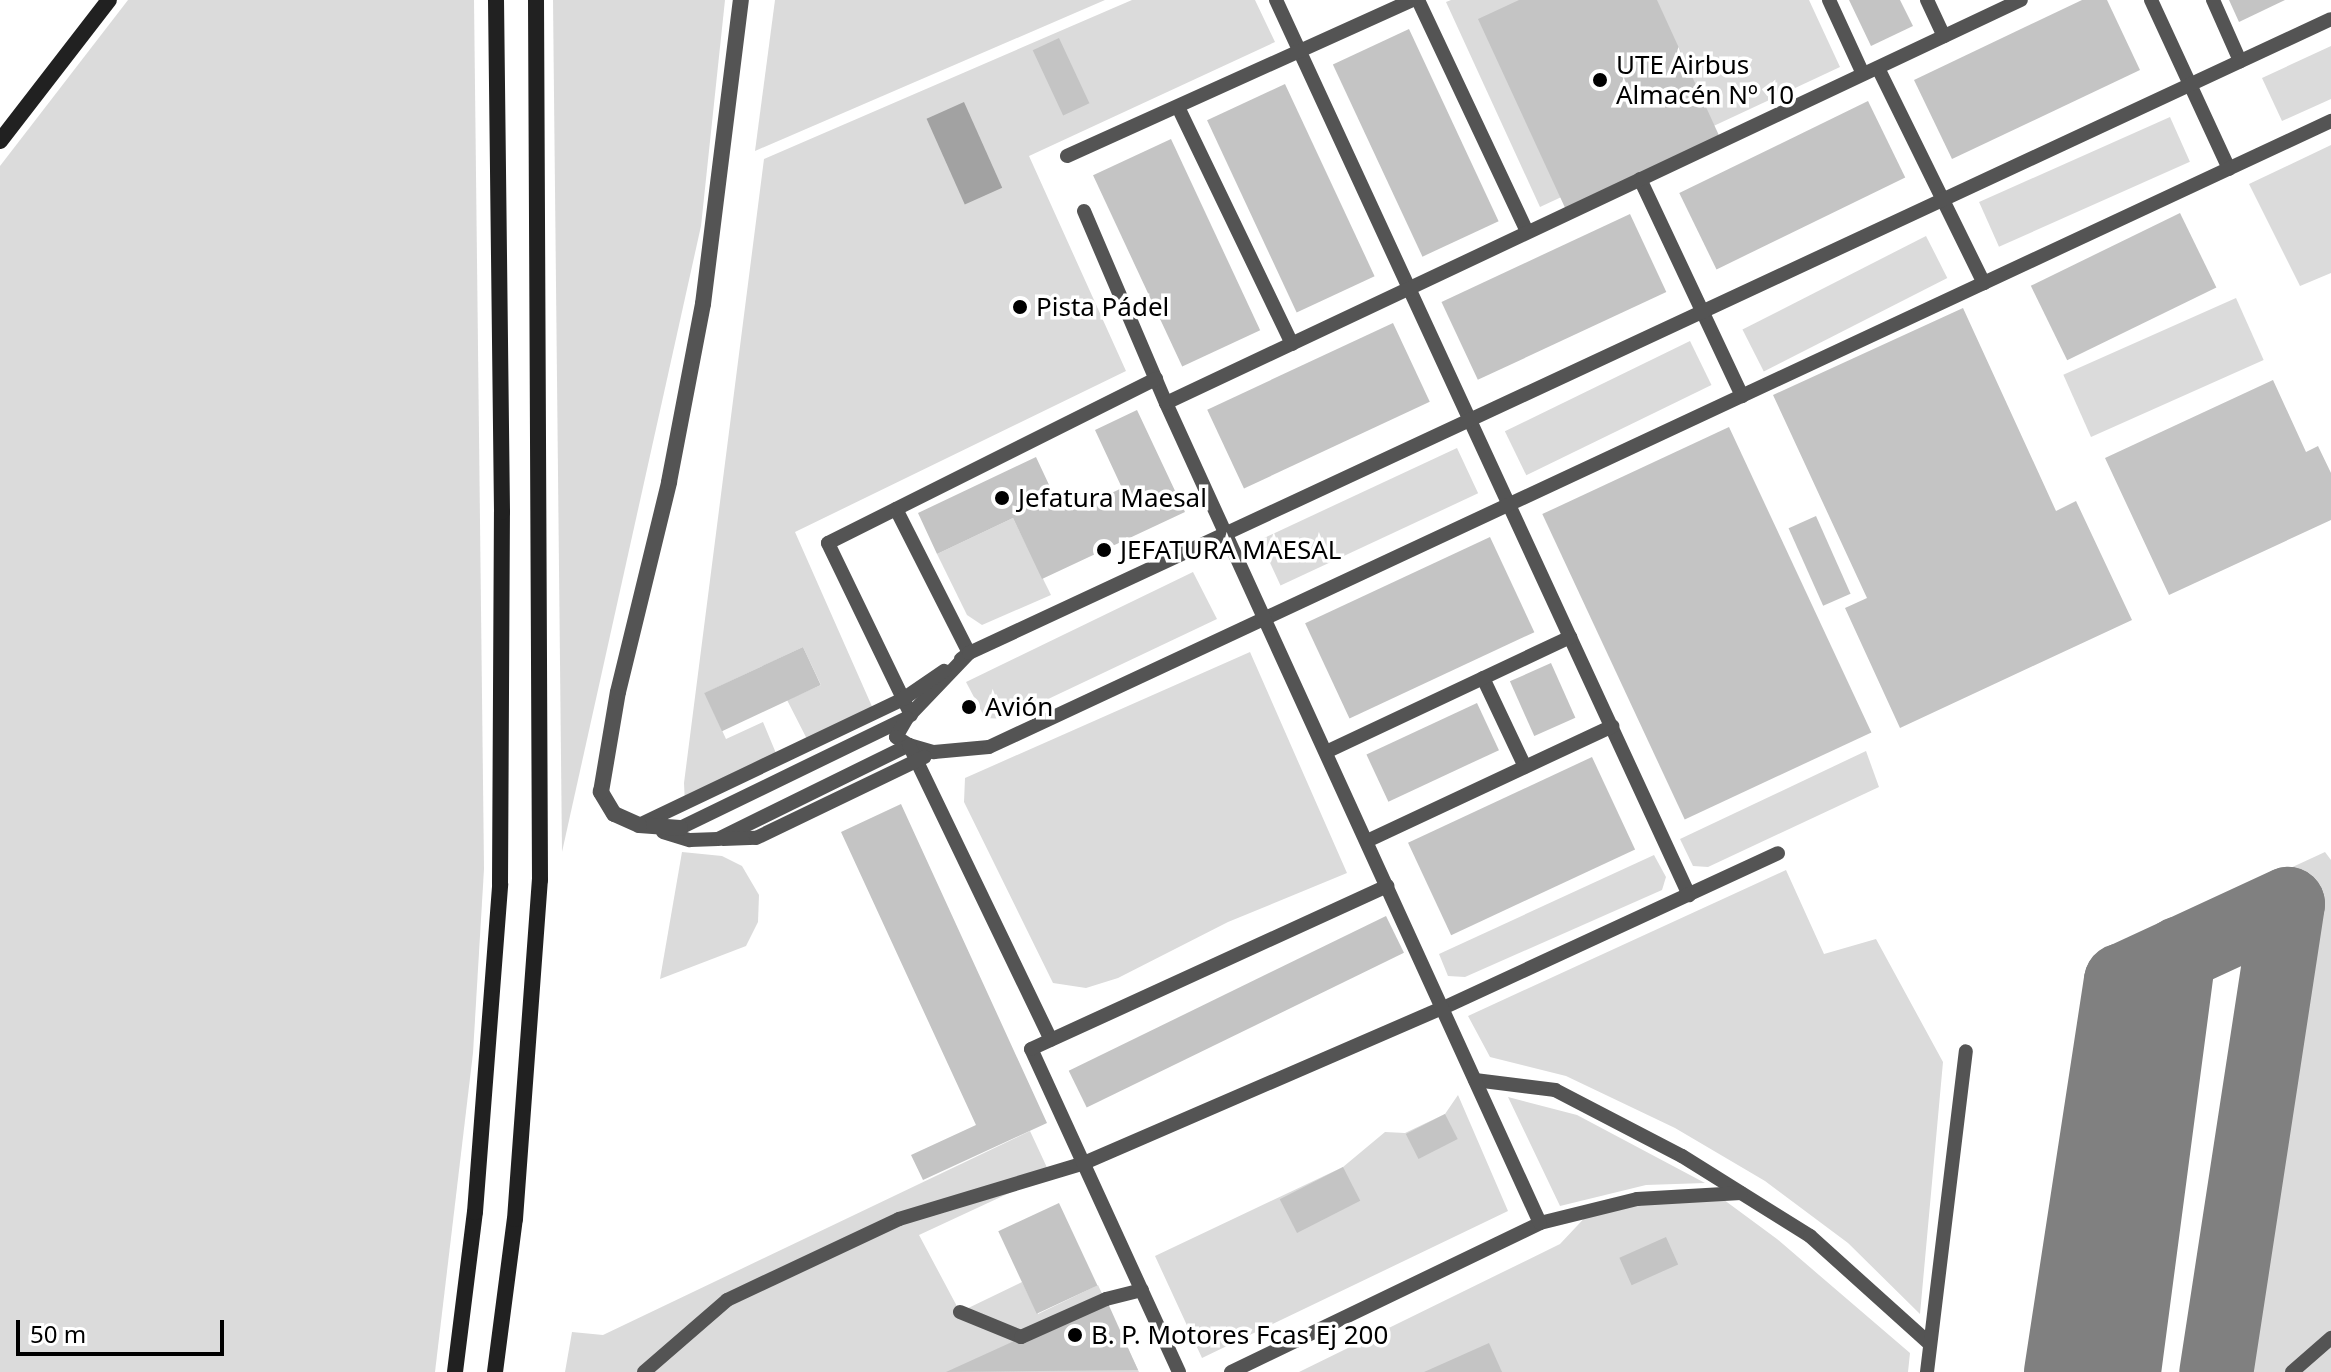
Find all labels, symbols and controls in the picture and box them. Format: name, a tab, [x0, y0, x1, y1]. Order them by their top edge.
place label: UTE Airbus Almacén Nº 10	[1616, 49, 1794, 110]
marker: UTE Airbus Almacén Nº 10	[1591, 71, 1609, 89]
place label: Pista Pádel	[1036, 291, 1169, 323]
marker: Pista Pádel	[1011, 298, 1029, 316]
place label: Jefatura Maesal	[1018, 482, 1207, 514]
marker: Jefatura Maesal	[993, 489, 1011, 507]
place label: JEFATURA MAESAL	[1120, 534, 1341, 566]
marker: JEFATURA MAESAL	[1095, 541, 1113, 559]
place label: Avión	[985, 691, 1053, 723]
marker: Avión	[960, 698, 978, 716]
scale bar	[20, 1304, 228, 1354]
text: 50 m	[30, 1317, 86, 1350]
place label: B. P. Motores Fcas Ej 200	[1091, 1319, 1388, 1351]
marker: B. P. Motores Fcas Ej 200	[1066, 1326, 1084, 1344]

